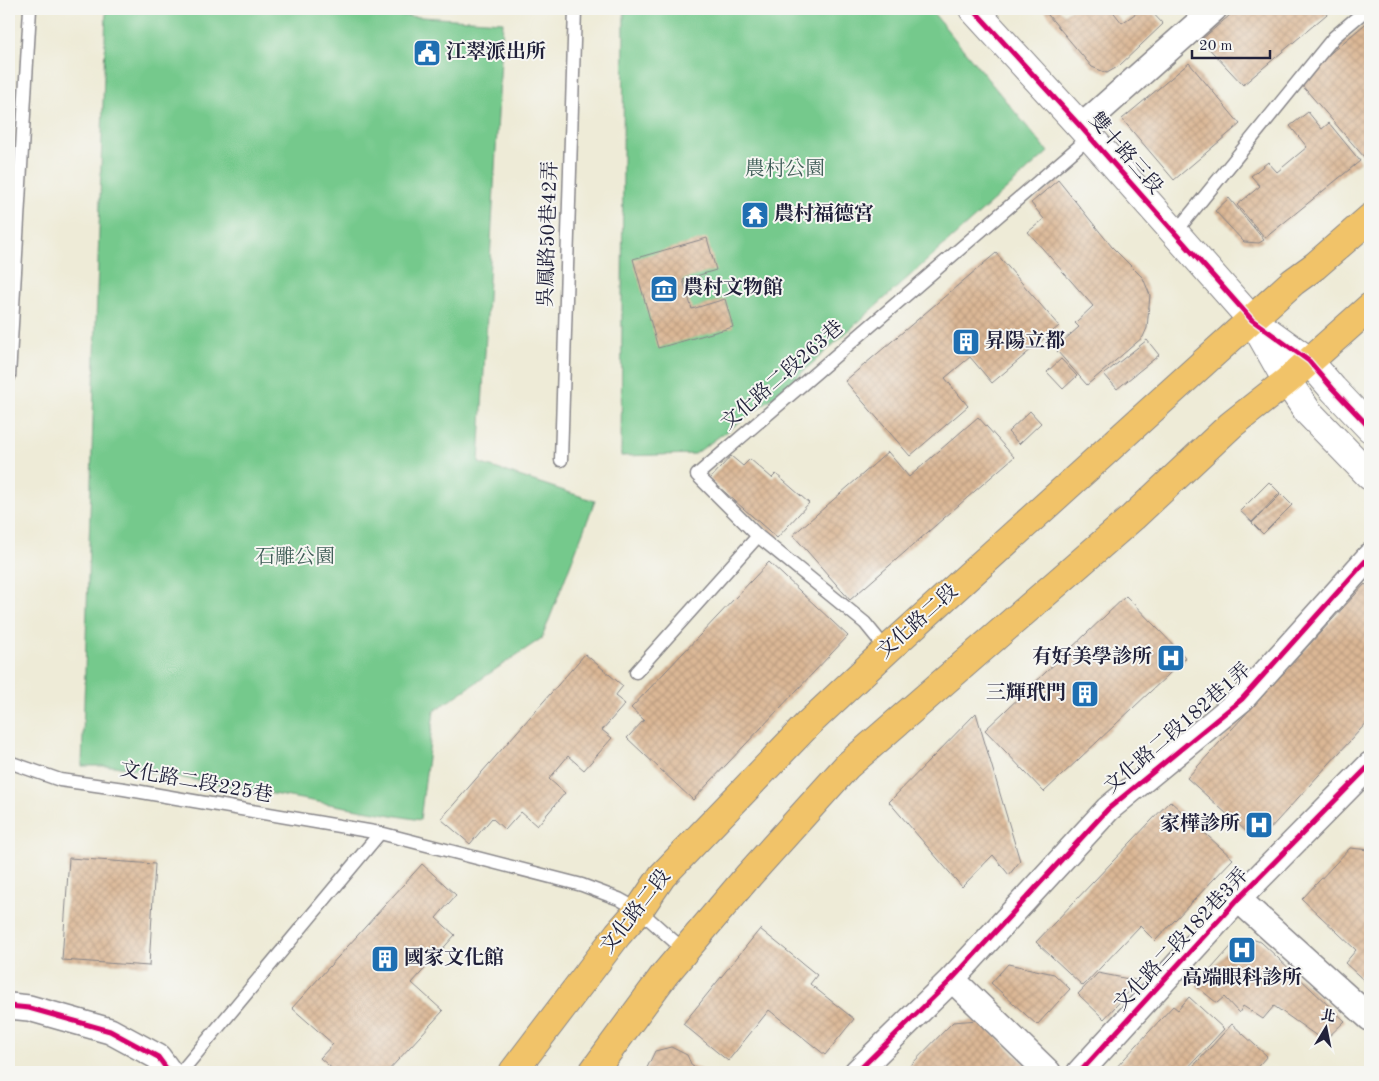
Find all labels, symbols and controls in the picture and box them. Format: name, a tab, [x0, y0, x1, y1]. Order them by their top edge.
scale bar	[1192, 28, 1269, 60]
public building icon: 江翠派出所	[412, 38, 442, 68]
text: 20 m	[1199, 39, 1233, 54]
place label: 江翠派出所	[446, 40, 546, 63]
street label: 雙十路三段	[1085, 108, 1167, 198]
park label: 農村公園	[745, 158, 825, 180]
street label: 吳鳳路50巷42弄	[534, 160, 562, 308]
temple icon: 農村福德宮	[740, 200, 770, 230]
place label: 農村福德宮	[774, 202, 874, 225]
museum icon: 農村文物館	[649, 274, 679, 304]
place label: 農村文物館	[683, 276, 783, 299]
street label: 文化路二段263巷	[717, 316, 848, 434]
building icon: 昇陽立都	[951, 327, 981, 357]
place label: 昇陽立都	[985, 329, 1065, 352]
park label: 石雕公園	[255, 546, 335, 568]
street label: 文化路二段	[873, 580, 962, 663]
hospital icon: 有好美學診所	[1156, 643, 1186, 673]
place label: 有好美學診所	[1032, 645, 1152, 668]
street label: 文化路二段182巷1弄	[1100, 659, 1255, 798]
building icon: 三輝玳門	[1070, 679, 1100, 709]
place label: 三輝玳門	[986, 682, 1066, 704]
street label: 文化路二段225巷	[118, 758, 274, 806]
hospital icon: 家樺診所	[1244, 810, 1274, 840]
place label: 家樺診所	[1160, 812, 1240, 835]
street label: 文化路二段182巷3弄	[1110, 864, 1253, 1015]
street label: 文化路二段	[596, 865, 675, 958]
hospital icon: 高端眼科診所	[1227, 935, 1257, 965]
building icon: 國家文化館	[370, 944, 400, 974]
place label: 國家文化館	[404, 946, 504, 969]
place label: 高端眼科診所	[1182, 966, 1302, 989]
north arrow	[1302, 1004, 1352, 1054]
text: 北	[1320, 1007, 1336, 1024]

